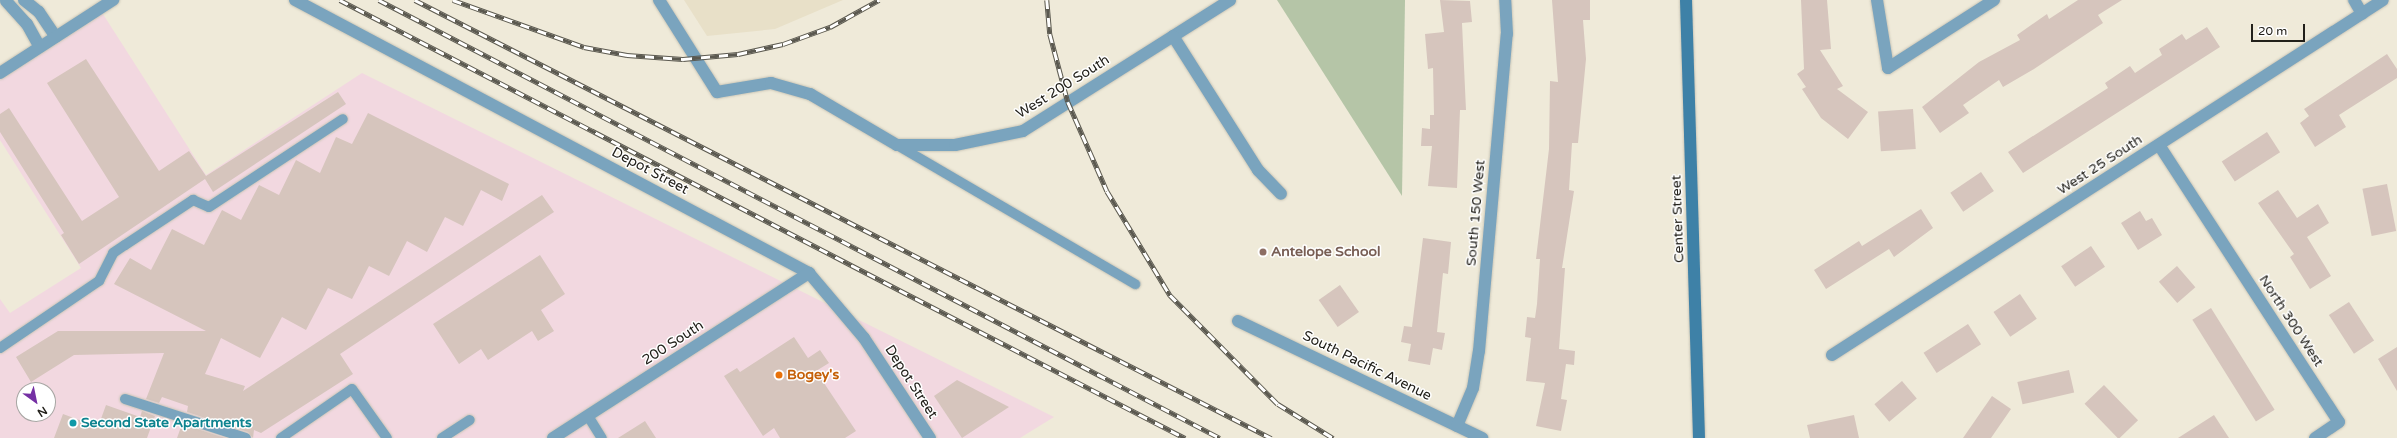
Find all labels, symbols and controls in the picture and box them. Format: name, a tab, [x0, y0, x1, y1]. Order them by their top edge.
scale bar	[2253, 16, 2307, 42]
text: 20 m	[2258, 24, 2287, 38]
street label: West 200 South	[1013, 52, 1113, 122]
street label: West 25 South	[2054, 131, 2146, 199]
street label: Depot Street	[609, 144, 691, 198]
street label: South 150 West	[1463, 159, 1489, 267]
street label: Center Street	[1668, 175, 1688, 263]
place label: Antelope School	[1271, 244, 1380, 260]
marker: Antelope School	[1258, 247, 1268, 257]
street label: North 300 West	[2255, 272, 2327, 370]
street label: 200 South	[639, 317, 707, 369]
street label: South Pacific Avenue	[1300, 328, 1434, 404]
street label: Depot Street	[881, 342, 941, 422]
place label: Bogey's	[787, 367, 839, 383]
marker: Bogey's	[774, 370, 784, 380]
north arrow	[16, 382, 56, 422]
text: N	[35, 404, 50, 420]
place label: Second State Apartments	[81, 415, 252, 431]
marker: Second State Apartments	[68, 418, 78, 428]

